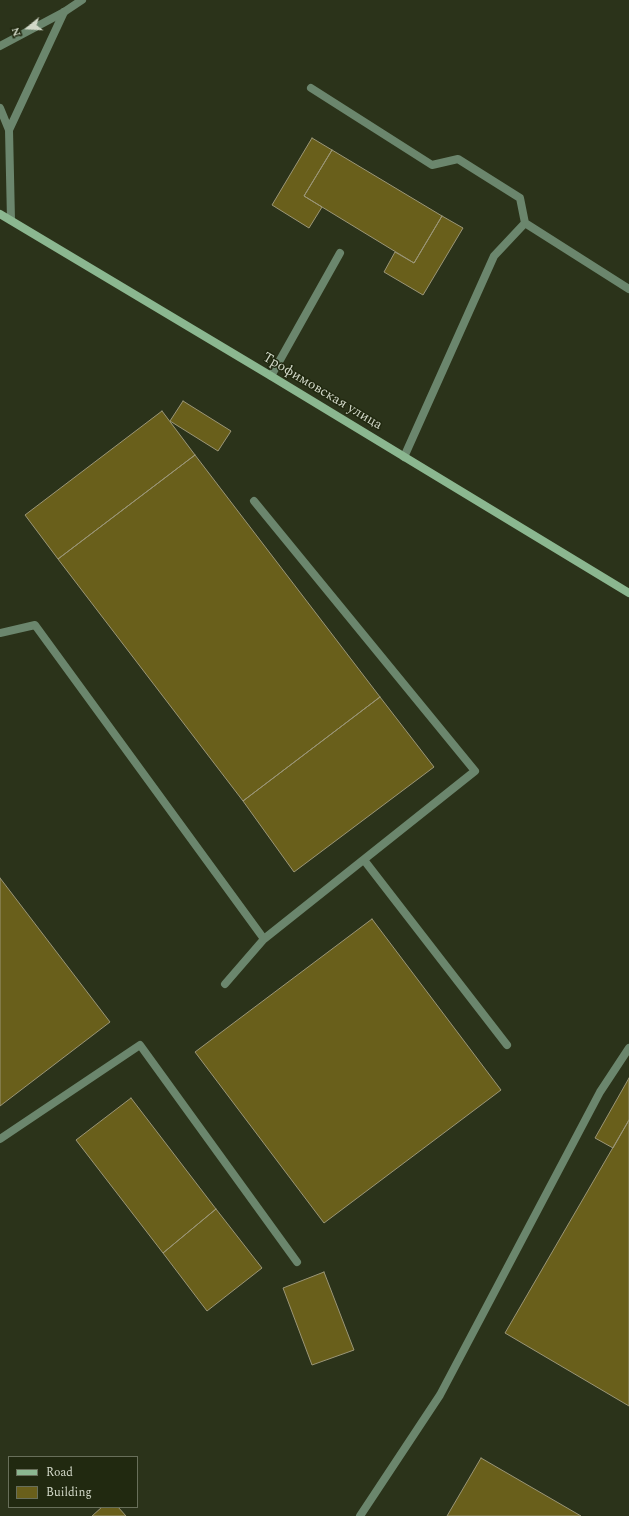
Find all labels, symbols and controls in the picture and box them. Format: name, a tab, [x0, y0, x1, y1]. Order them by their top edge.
north arrow	[8, 8, 48, 48]
text: N	[7, 25, 26, 39]
street label: Трофимовская улица	[259, 350, 385, 434]
legend	[8, 1456, 138, 1508]
text: Road	[46, 1463, 73, 1482]
text: Building	[46, 1483, 92, 1502]

